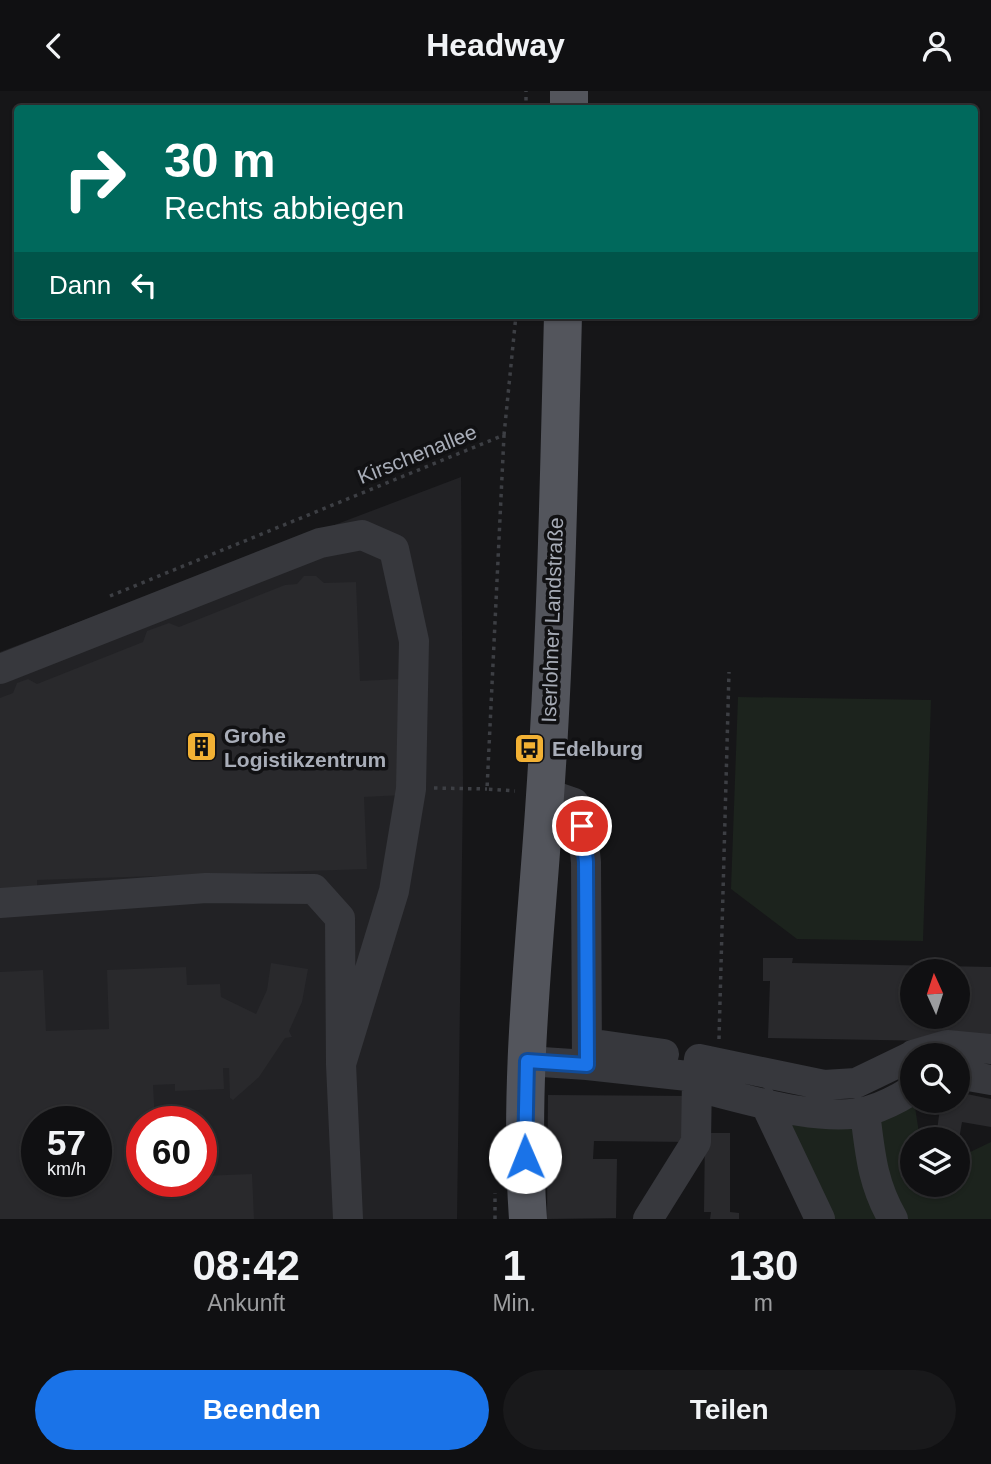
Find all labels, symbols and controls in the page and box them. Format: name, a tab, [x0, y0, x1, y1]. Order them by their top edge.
icon: back	[35, 27, 73, 65]
text: Headway	[426, 27, 565, 63]
icon: person	[918, 27, 956, 65]
icon: right	[49, 133, 140, 224]
text: 30 m	[164, 133, 276, 187]
text: Rechts abbiegen	[164, 190, 404, 226]
icon: left	[125, 266, 163, 304]
text: Dann	[49, 270, 111, 300]
street label: Kirschenallee	[354, 420, 480, 488]
street label: Iserlohner Landstraße	[537, 517, 567, 723]
place label: Grohe Logistikzentrum	[224, 724, 386, 771]
building icon: Grohe Logistikzentrum	[184, 730, 218, 764]
bus stop icon: Edelburg	[512, 731, 546, 765]
place label: Edelburg	[552, 737, 643, 760]
pin	[552, 796, 612, 856]
icon: arrive	[563, 807, 601, 845]
north arrow	[900, 959, 970, 1029]
map controls	[900, 959, 970, 1197]
button: search	[900, 1043, 970, 1113]
speed limit sign: 60	[126, 1106, 217, 1197]
position arrow	[488, 1120, 562, 1194]
text: 57	[47, 1123, 86, 1162]
button: layers	[900, 1127, 970, 1197]
text: km/h	[47, 1159, 86, 1179]
text: 08:42	[193, 1242, 300, 1289]
text: 1	[502, 1242, 526, 1289]
text: 130	[728, 1242, 798, 1289]
text: Ankunft	[207, 1290, 285, 1316]
text: Min.	[492, 1290, 536, 1316]
text: m	[754, 1290, 773, 1316]
button: Beenden	[35, 1370, 489, 1450]
button: Teilen	[503, 1370, 956, 1450]

